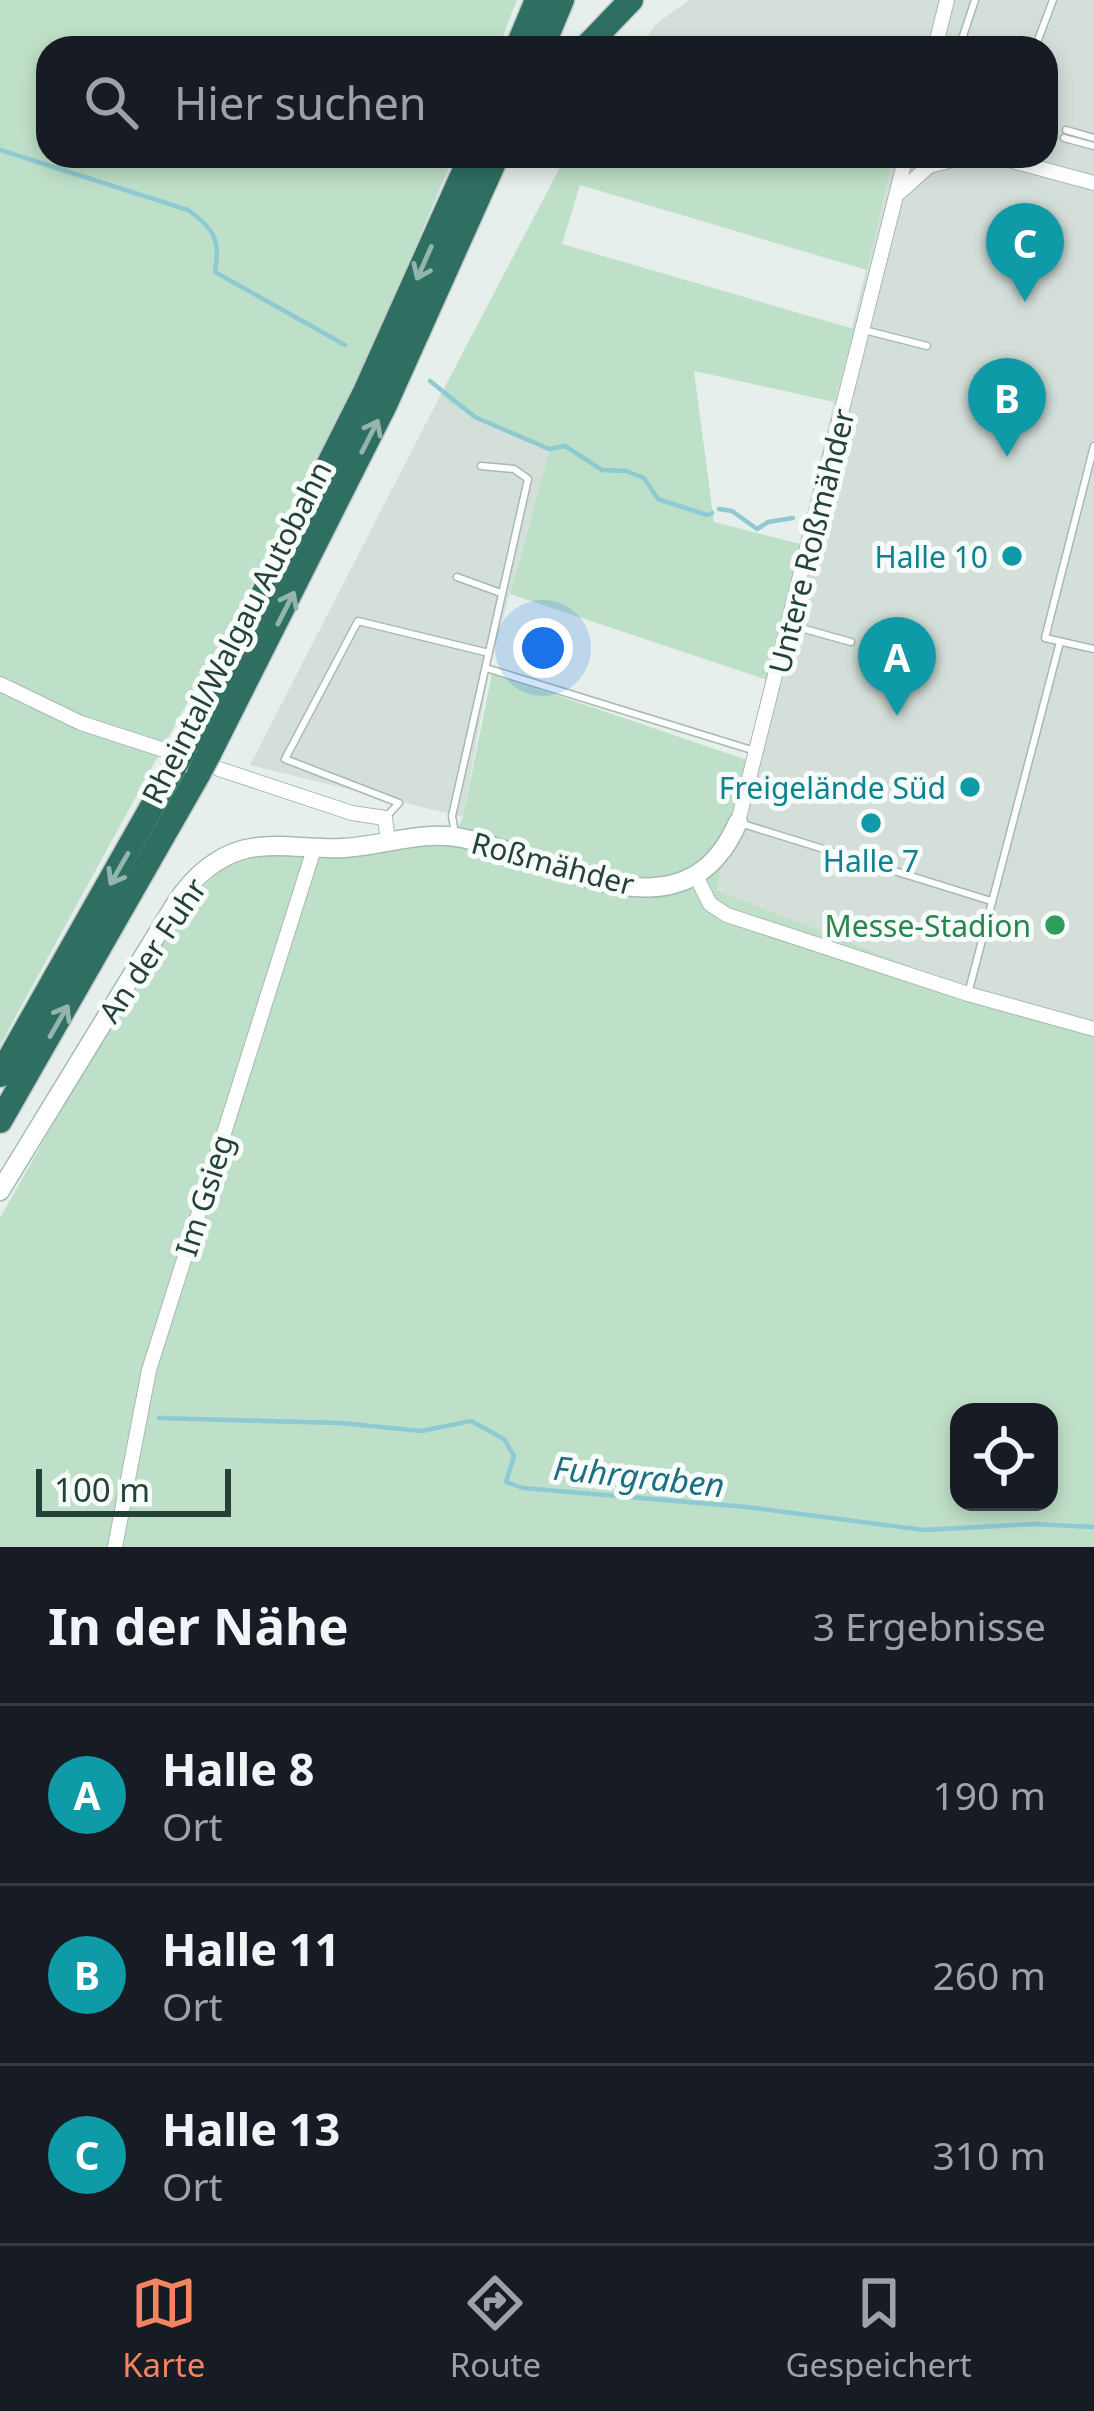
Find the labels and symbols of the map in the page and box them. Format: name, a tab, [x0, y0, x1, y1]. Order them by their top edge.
pin: C	[986, 203, 1064, 302]
one-way arrow	[411, 244, 433, 280]
pin: B	[968, 358, 1046, 457]
street label: Untere Roßmähder	[758, 404, 864, 678]
one-way arrow	[359, 418, 382, 454]
street label: Rheintal/Walgau Autobahn	[132, 454, 340, 810]
place label: Halle 10	[874, 536, 988, 577]
marker: Halle 10	[999, 543, 1025, 569]
one-way arrow	[275, 590, 298, 626]
pin: A	[858, 617, 936, 716]
your location	[513, 618, 573, 678]
place label: Freigelände Süd	[719, 767, 946, 808]
marker: Freigelände Süd	[957, 774, 983, 800]
marker: Halle 7	[858, 810, 884, 836]
street label: Roßmähder	[467, 822, 639, 904]
place label: Halle 7	[823, 840, 919, 881]
one-way arrow	[107, 851, 131, 886]
street label: An der Fuhr	[89, 870, 215, 1030]
place label: Messe-Stadion	[825, 905, 1031, 946]
marker: Messe-Stadion	[1042, 912, 1068, 938]
one-way arrow	[48, 1004, 72, 1039]
street label: Im Gsieg	[165, 1129, 243, 1261]
water label: Fuhrgraben	[551, 1445, 727, 1507]
scale bar	[36, 1463, 231, 1516]

